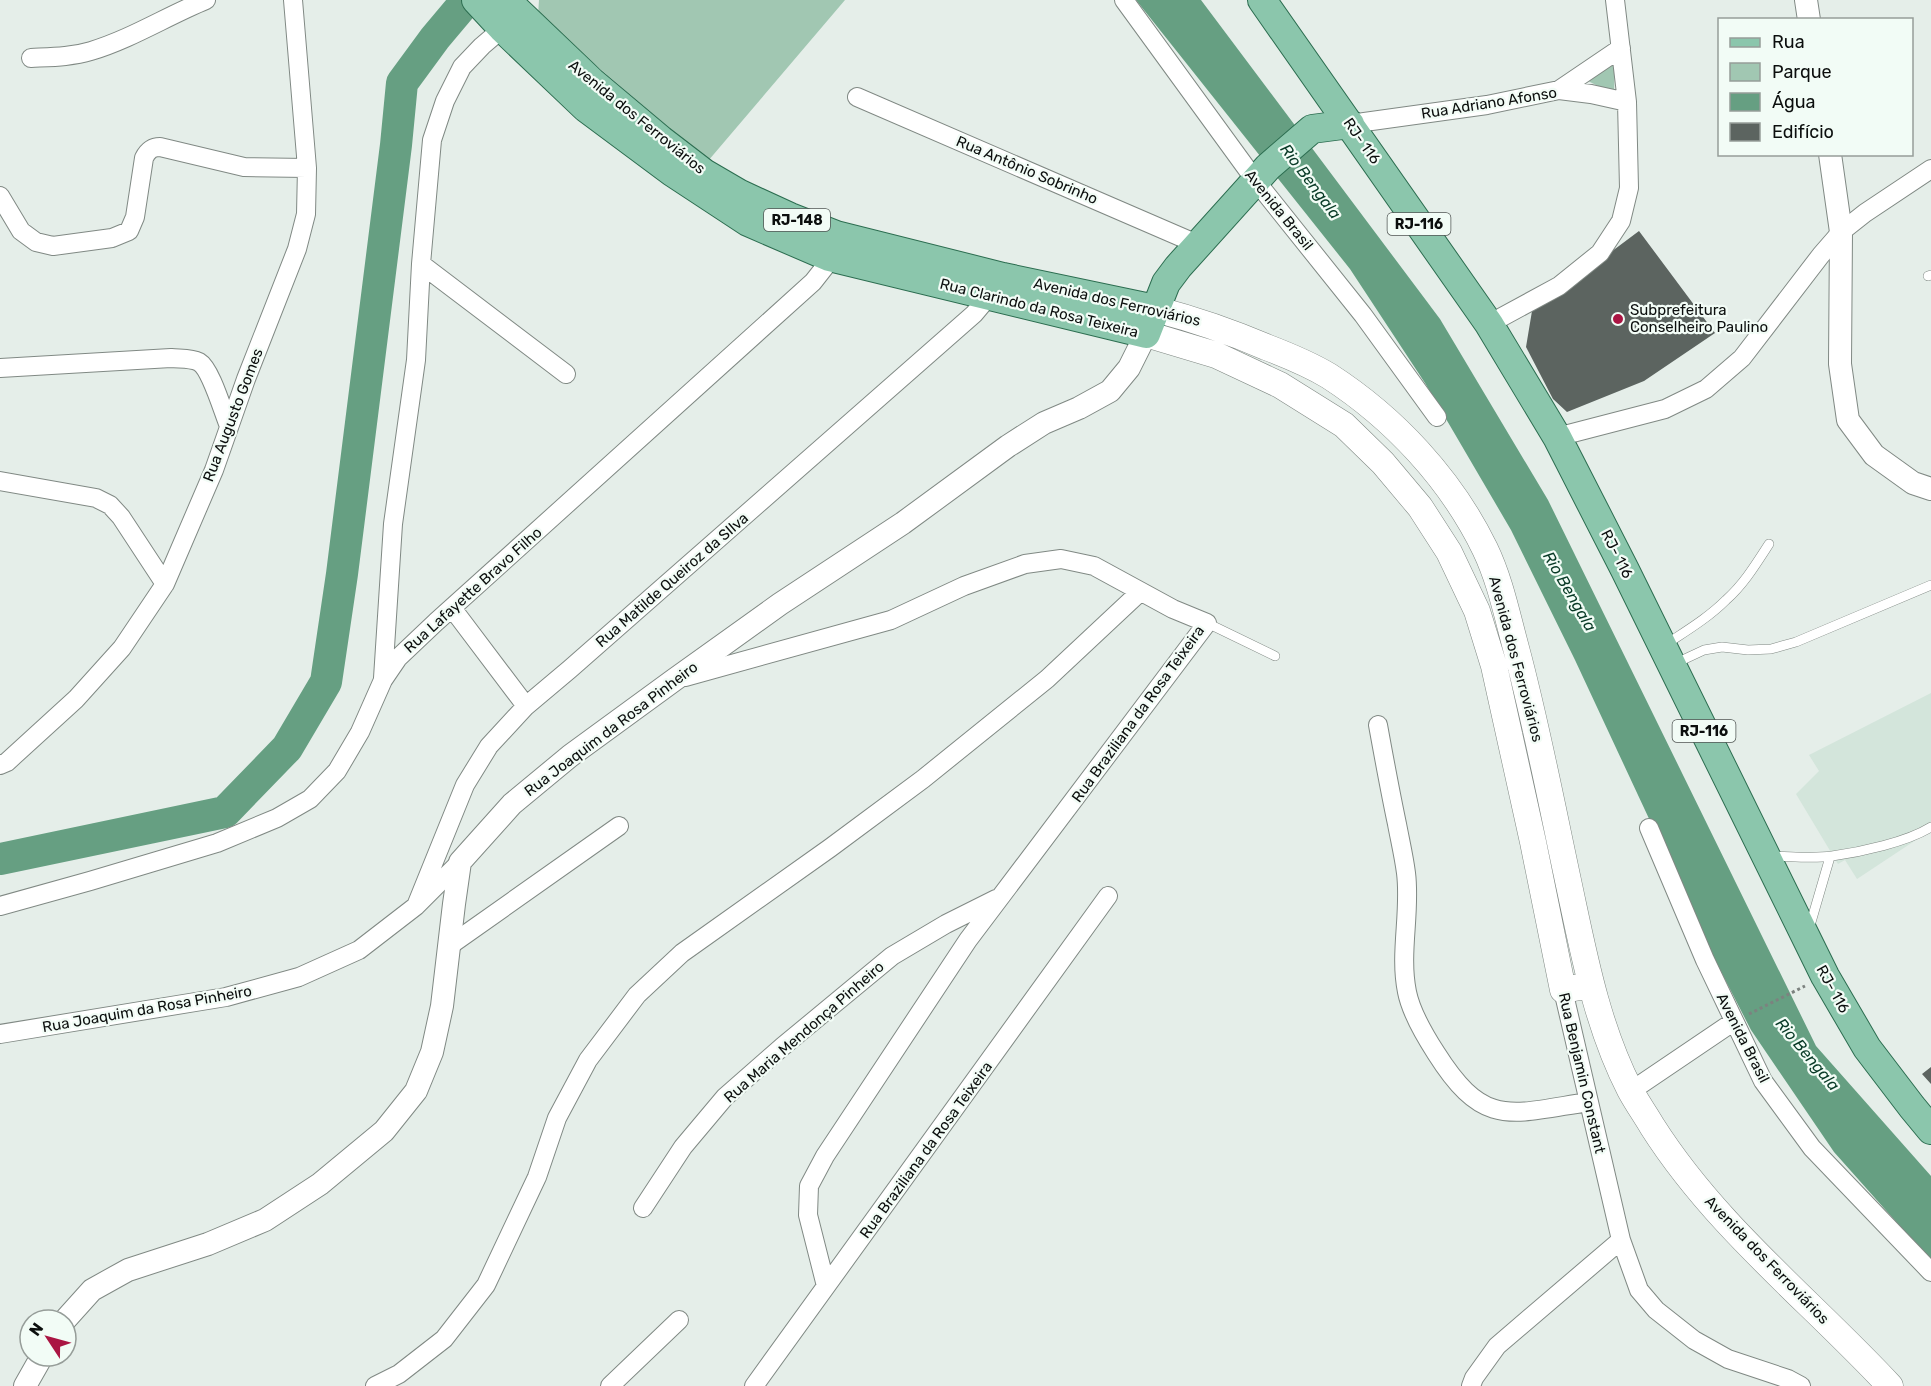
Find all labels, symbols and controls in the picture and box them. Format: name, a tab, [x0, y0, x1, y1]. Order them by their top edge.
legend	[1718, 18, 1913, 156]
text: Rua	[1772, 31, 1805, 53]
street label: Avenida dos Ferroviários	[565, 56, 709, 178]
text: Parque	[1772, 61, 1832, 83]
street label: Rua Adriano Afonso	[1420, 83, 1558, 123]
text: Água	[1772, 91, 1815, 113]
street label: RJ- 116	[1340, 115, 1384, 167]
text: Edifício	[1772, 121, 1834, 143]
street label: Rua Antônio Sobrinho	[954, 132, 1100, 208]
water label: Rio Bengala	[1276, 140, 1345, 223]
street label: Avenida Brasil	[1241, 166, 1317, 254]
road number: RJ-148	[764, 209, 830, 231]
road number: RJ-116	[1388, 213, 1450, 235]
street label: Avenida dos Ferroviários	[1032, 274, 1203, 330]
street label: Rua Clarindo da Rosa Teixeira	[938, 275, 1140, 341]
place label: Subprefeitura Conselheiro Paulino	[1630, 301, 1768, 336]
marker: Subprefeitura Conselheiro Paulino	[1611, 312, 1625, 326]
street label: Rua Augusto Gomes	[199, 345, 267, 484]
street label: Rua Matilde Queiroz da SIlva	[592, 509, 752, 651]
street label: Rua Lafayette Bravo Filho	[400, 523, 546, 657]
street label: RJ- 116	[1597, 527, 1637, 581]
water label: Rio Bengala	[1539, 548, 1600, 635]
street label: Avenida dos Ferroviários	[1485, 574, 1547, 744]
street label: Rua Braziliana da Rosa Teixeira	[1068, 622, 1208, 806]
street label: Rua Joaquim da Rosa Pinheiro	[521, 658, 701, 800]
road number: RJ-116	[1672, 720, 1736, 742]
street label: Rua Maria Mendonça Pinheiro	[720, 958, 888, 1106]
street label: RJ- 116	[1813, 962, 1853, 1016]
street label: Rua Joaquim da Rosa Pinheiro	[41, 982, 253, 1036]
street label: Avenida Brasil	[1713, 990, 1773, 1086]
street label: Rua Benjamin Constant	[1555, 991, 1609, 1155]
water label: Rio Bengala	[1772, 1014, 1844, 1095]
street label: Rua Braziliana da Rosa Teixeira	[856, 1058, 996, 1242]
street label: Avenida dos Ferroviários	[1701, 1192, 1833, 1328]
north arrow	[18, 1308, 78, 1368]
text: N	[25, 1319, 47, 1340]

